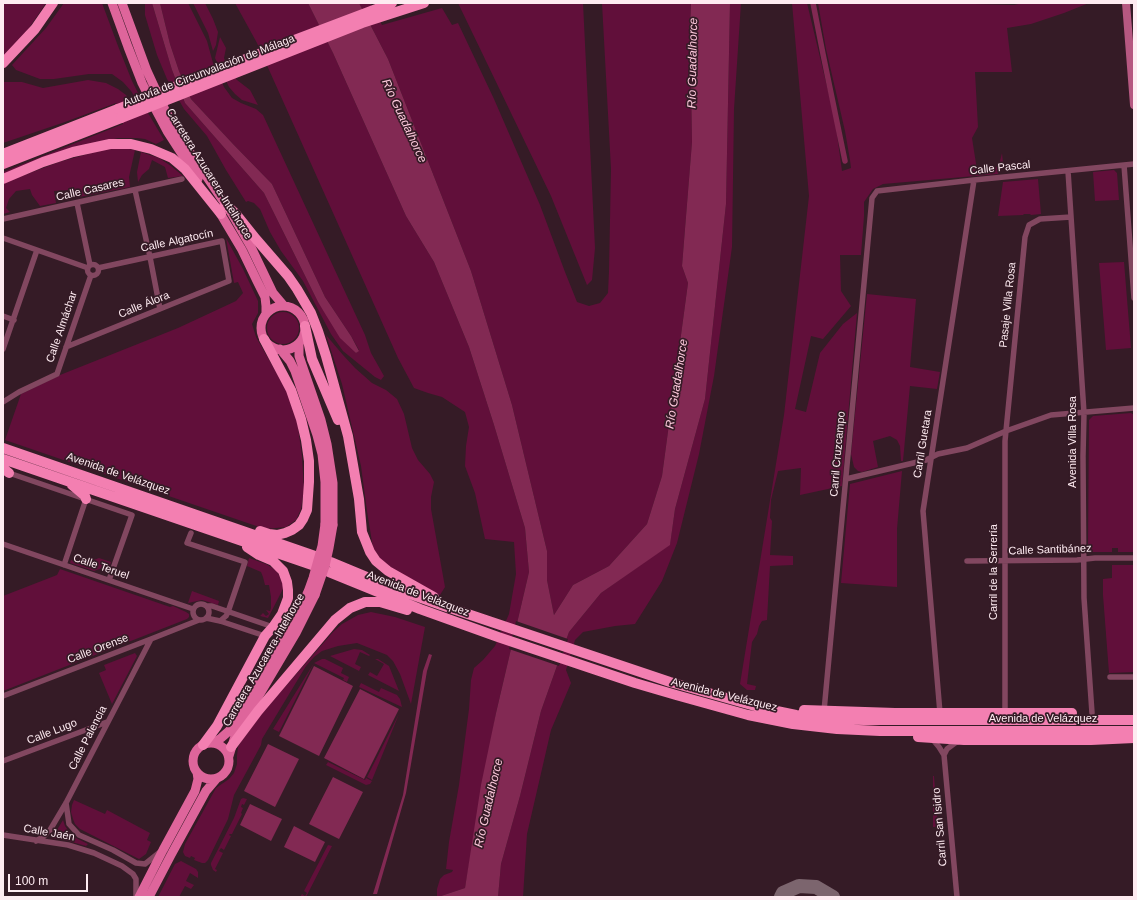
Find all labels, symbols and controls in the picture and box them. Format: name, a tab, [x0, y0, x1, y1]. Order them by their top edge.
water label: Río Guadalhorce	[685, 18, 701, 108]
street label: Autovía de Circunvalación de Málaga	[122, 32, 296, 110]
water label: Río Guadalhorce	[378, 77, 430, 165]
street label: Carretera Azucarera-Intelhorce	[163, 106, 255, 242]
street label: Calle Pascal	[969, 158, 1031, 178]
street label: Calle Casares	[55, 176, 125, 204]
street label: Calle Algatocín	[139, 227, 215, 255]
street label: Pasaje Villa Rosa	[997, 262, 1019, 348]
street label: Calle Álora	[117, 289, 171, 321]
street label: Calle Almáchar	[44, 290, 80, 364]
water label: Río Guadalhorce	[663, 338, 691, 430]
street label: Avenida Villa Rosa	[1066, 396, 1080, 488]
street label: Carril Guetara	[911, 409, 935, 479]
street label: Carril Cruzcampo	[828, 411, 848, 497]
street label: Avenida de Velázquez	[64, 450, 172, 498]
street label: Carril de la Serrería	[987, 524, 1001, 620]
street label: Calle Santibánez	[1008, 542, 1092, 558]
street label: Calle Teruel	[71, 551, 131, 583]
street label: Avenida de Velázquez	[365, 568, 471, 620]
street label: Carretera Azucarera-Intelhorce	[220, 591, 308, 729]
street label: Calle Orense	[66, 631, 130, 667]
street label: Avenida de Velázquez	[670, 675, 778, 715]
street label: Calle Palencia	[66, 704, 110, 772]
street label: Avenida de Velázquez	[989, 712, 1097, 726]
street label: Calle Lugo	[25, 716, 79, 748]
water label: Río Guadalhorce	[472, 757, 506, 849]
street label: Carril San Isidro	[930, 787, 950, 867]
street label: Calle Jaén	[22, 822, 76, 844]
scale bar	[10, 866, 90, 892]
text: 100 m	[15, 874, 48, 888]

